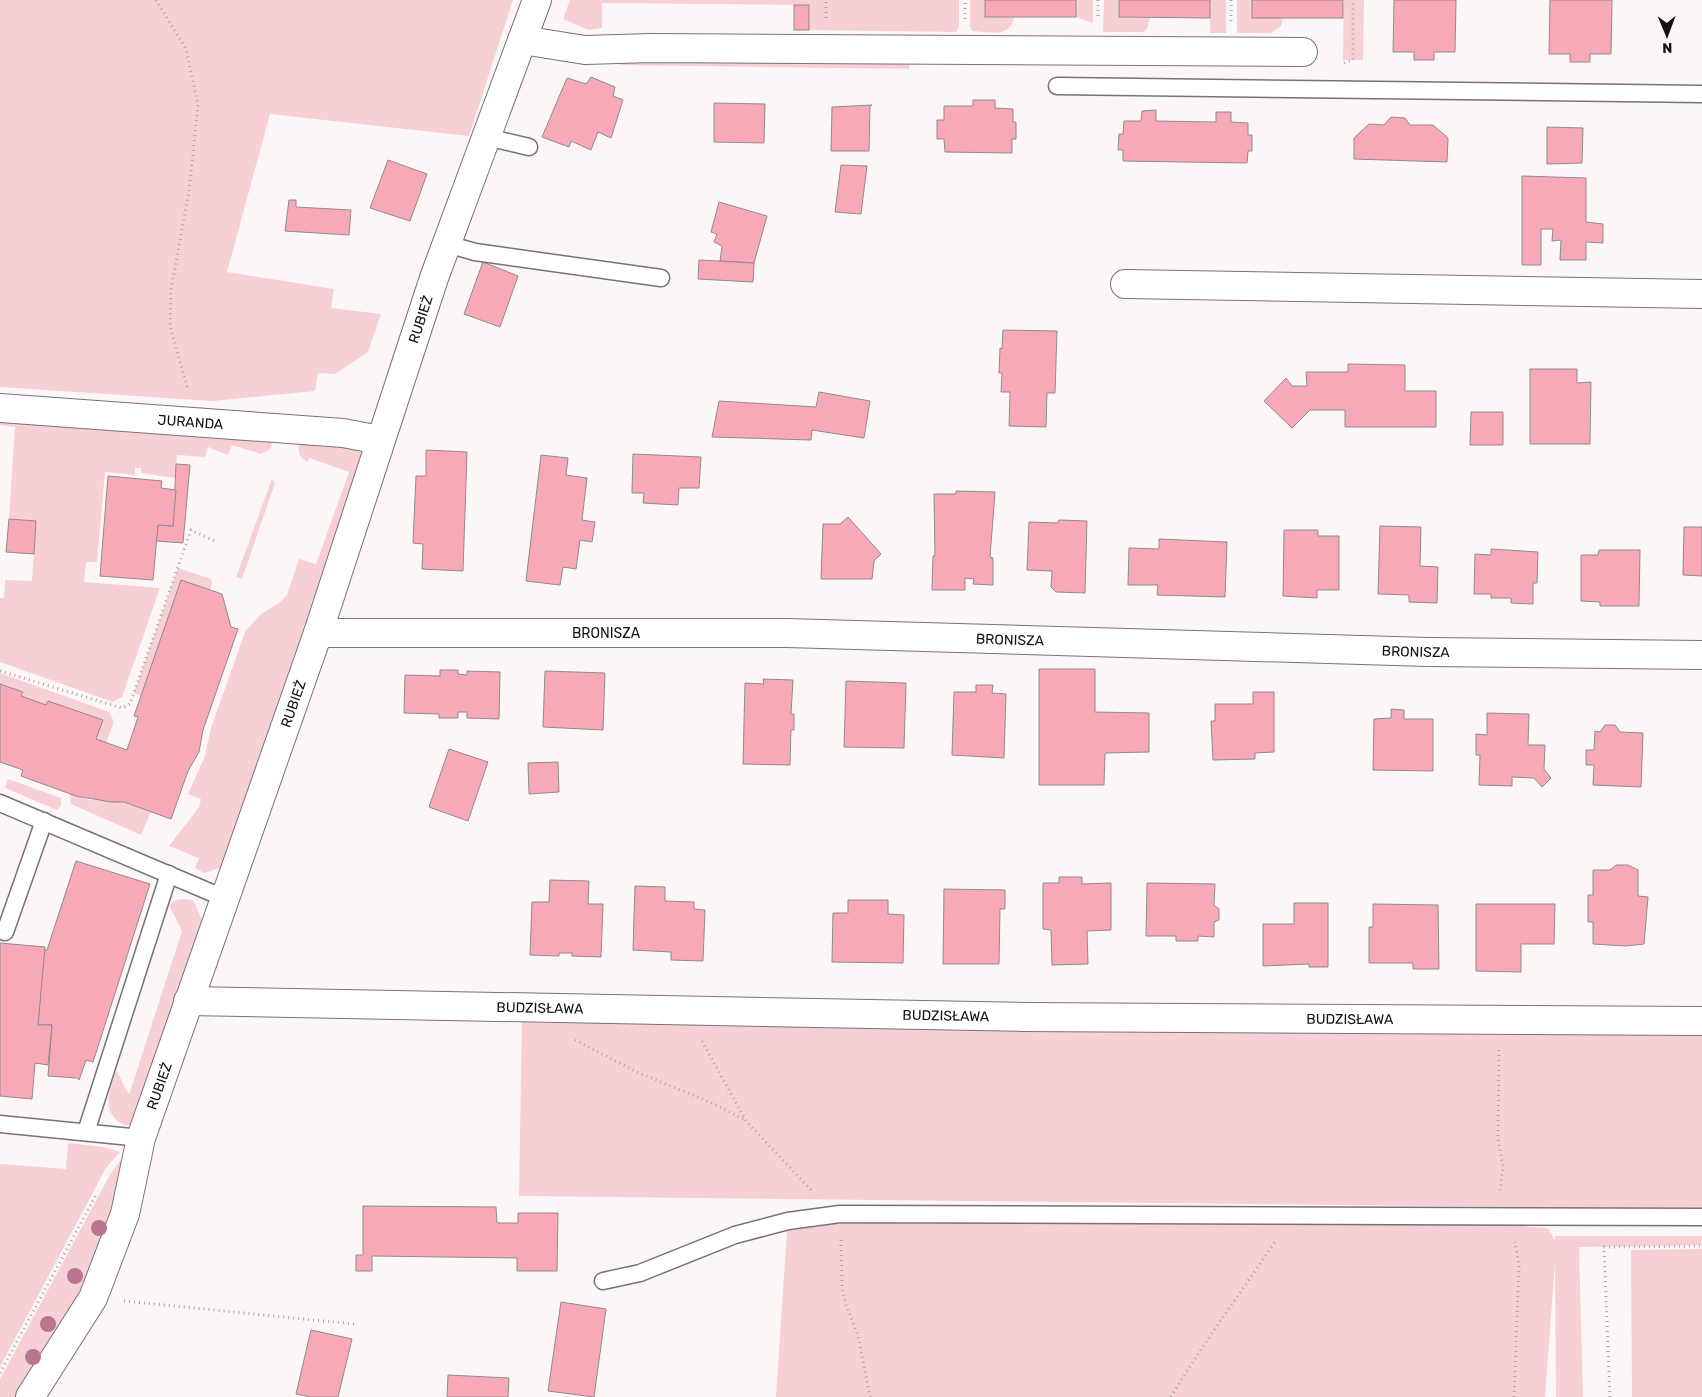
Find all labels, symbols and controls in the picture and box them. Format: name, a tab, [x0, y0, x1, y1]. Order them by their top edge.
north arrow	[1642, 10, 1692, 60]
text: N	[1662, 39, 1672, 56]
street label: RUBIEŻ	[405, 294, 437, 345]
street label: JURANDA	[157, 412, 225, 433]
street label: BRONISZA	[572, 625, 641, 642]
street label: BRONISZA	[976, 631, 1045, 650]
street label: BRONISZA	[1381, 643, 1450, 661]
street label: RUBIEŻ	[278, 678, 310, 730]
street label: BUDZISŁAWA	[496, 999, 584, 1018]
street label: BUDZISŁAWA	[902, 1007, 990, 1025]
street label: BUDZISŁAWA	[1306, 1011, 1394, 1028]
street label: RUBIEŻ	[144, 1060, 176, 1112]

